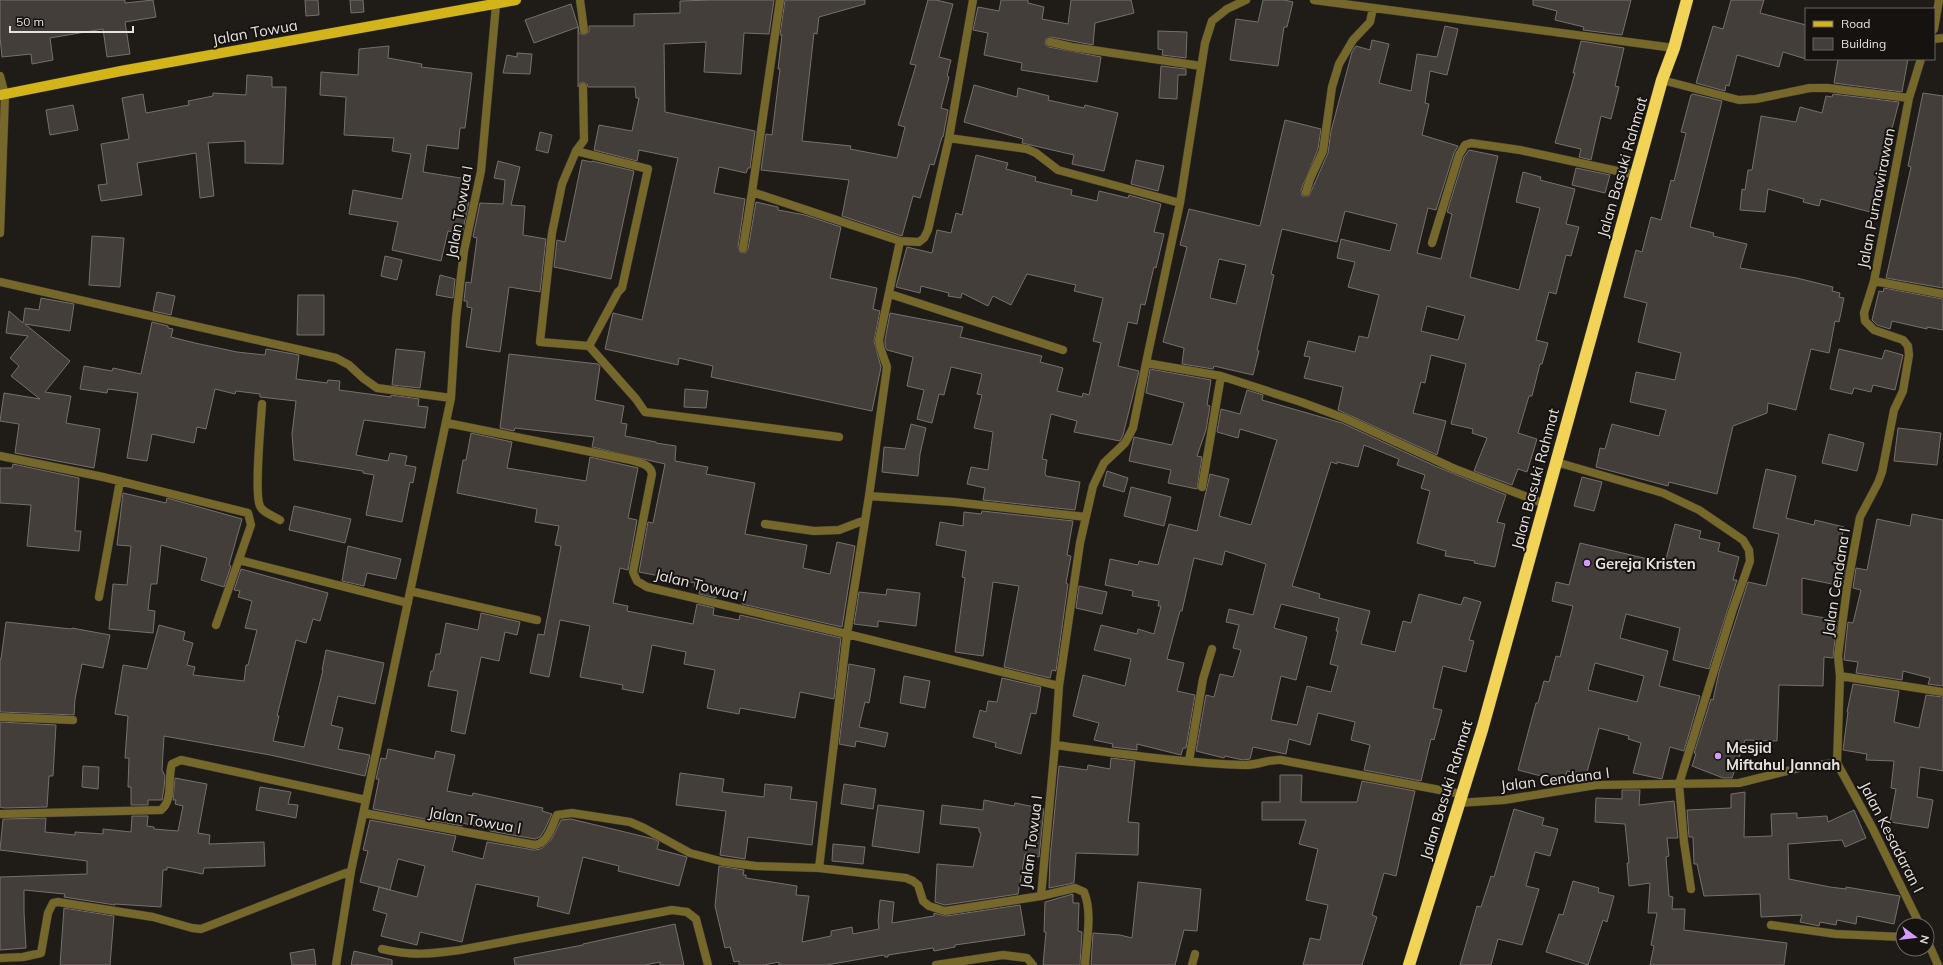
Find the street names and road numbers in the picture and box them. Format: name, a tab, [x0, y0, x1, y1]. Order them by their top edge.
street label: Jalan Towua	[211, 15, 299, 49]
street label: Jalan Basuki Rahmat	[1593, 95, 1651, 239]
street label: Jalan Purnawirawan	[1853, 126, 1899, 270]
street label: Jalan Towua I	[441, 164, 477, 260]
street label: Jalan Basuki Rahmat	[1507, 406, 1563, 552]
street label: Jalan Cendana I	[1818, 526, 1854, 638]
street label: Jalan Towua I	[653, 564, 749, 606]
street label: Jalan Basuki Rahmat	[1416, 718, 1476, 862]
street label: Jalan Cendana I	[1500, 763, 1610, 795]
street label: Jalan Kesadaran I	[1856, 778, 1928, 896]
street label: Jalan Towua I	[1016, 794, 1046, 890]
street label: Jalan Towua I	[427, 802, 523, 838]

